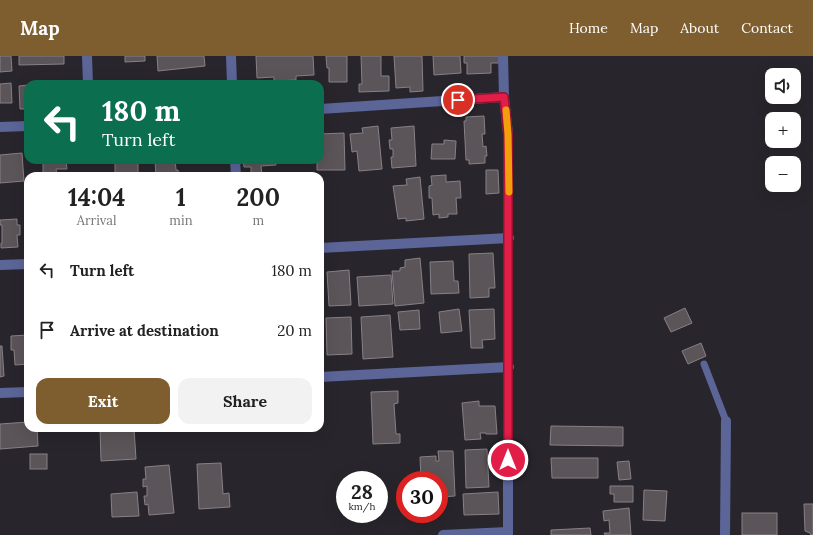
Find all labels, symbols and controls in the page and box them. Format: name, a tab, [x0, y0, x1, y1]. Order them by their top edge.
text: Map	[20, 16, 60, 40]
text: Home	[569, 19, 608, 37]
text: Map	[630, 19, 658, 37]
text: About	[680, 19, 719, 37]
text: Contact	[741, 19, 793, 37]
map controls	[765, 68, 801, 192]
button: sound	[765, 68, 801, 104]
pin	[441, 83, 475, 117]
icon: arrive	[447, 89, 469, 111]
text: 180 m	[102, 93, 180, 129]
icon: left	[36, 96, 88, 148]
button: +	[765, 112, 801, 148]
text: Turn left	[102, 128, 175, 151]
button: −	[765, 156, 801, 192]
text: 14:04	[68, 182, 125, 213]
text: 1	[176, 182, 186, 213]
text: 200	[237, 182, 280, 213]
text: Arrival	[77, 212, 117, 229]
text: min	[169, 212, 193, 229]
text: m	[252, 212, 264, 229]
icon: left	[36, 259, 58, 281]
text: Turn left	[70, 261, 134, 280]
text: 180 m	[271, 261, 312, 280]
icon: arrive	[36, 319, 58, 341]
text: Arrive at destination	[70, 321, 219, 340]
text: 20 m	[277, 321, 312, 340]
button: Exit	[36, 378, 170, 424]
button: Share	[178, 378, 312, 424]
position arrow	[487, 439, 529, 481]
speed limit sign: 30	[396, 471, 448, 523]
text: 28	[351, 479, 373, 504]
text: km/h	[348, 500, 376, 513]

